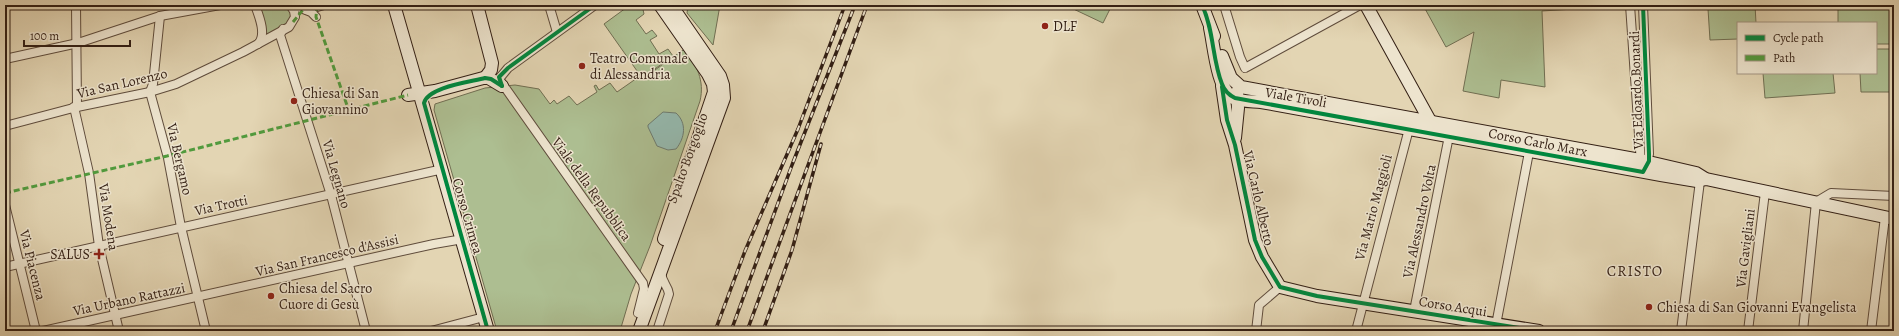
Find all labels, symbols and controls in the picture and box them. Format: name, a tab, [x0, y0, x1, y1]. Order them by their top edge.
place label: DLF	[1053, 17, 1077, 36]
marker: DLF	[1040, 21, 1050, 31]
scale bar	[24, 22, 130, 48]
legend	[1737, 22, 1877, 74]
text: 100 m	[30, 28, 59, 44]
street label: Via Edoardo Bonardi	[1625, 30, 1648, 151]
text: Cycle path	[1773, 30, 1824, 46]
place label: Teatro Comunale di Alessandria	[590, 49, 688, 84]
text: Path	[1773, 50, 1796, 66]
marker: Teatro Comunale di Alessandria	[577, 61, 587, 71]
street label: Via San Lorenzo	[74, 64, 169, 103]
street label: Viale Tivoli	[1263, 83, 1328, 112]
place label: Chiesa di San Giovannino	[302, 84, 379, 119]
marker: Chiesa di San Giovannino	[289, 96, 299, 106]
street label: Spalto Borgoglio	[662, 110, 713, 206]
street label: Via Bergamo	[162, 120, 197, 197]
street label: Corso Carlo Marx	[1487, 124, 1589, 161]
street label: Viale della Repubblica	[547, 133, 636, 245]
street label: Via Legnano	[317, 137, 355, 211]
street label: Via Carlo Alberto	[1238, 148, 1279, 247]
street label: Via Mario Maggioli	[1350, 152, 1397, 263]
street label: Via Alessandro Volta	[1398, 162, 1441, 281]
street label: Corso Crimea	[448, 176, 488, 257]
street label: Via Modena	[94, 181, 123, 252]
street label: Via Trotti	[192, 191, 249, 221]
street label: Via Gavigliani	[1731, 207, 1760, 290]
street label: Via Piacenza	[14, 227, 51, 303]
street label: Via San Francesco d'Assisi	[253, 230, 401, 281]
place label: SALUS	[50, 245, 90, 264]
marker: SALUS	[93, 248, 105, 260]
district label: CRISTO	[1607, 261, 1663, 281]
street label: Via Urbano Rattazzi	[70, 278, 187, 321]
place label: Chiesa del Sacro Cuore di Gesù	[279, 279, 372, 314]
marker: Chiesa del Sacro Cuore di Gesù	[266, 291, 276, 301]
street label: Corso Acqui	[1418, 292, 1488, 321]
place label: Chiesa di San Giovanni Evangelista	[1657, 298, 1857, 317]
marker: Chiesa di San Giovanni Evangelista	[1644, 302, 1654, 312]

